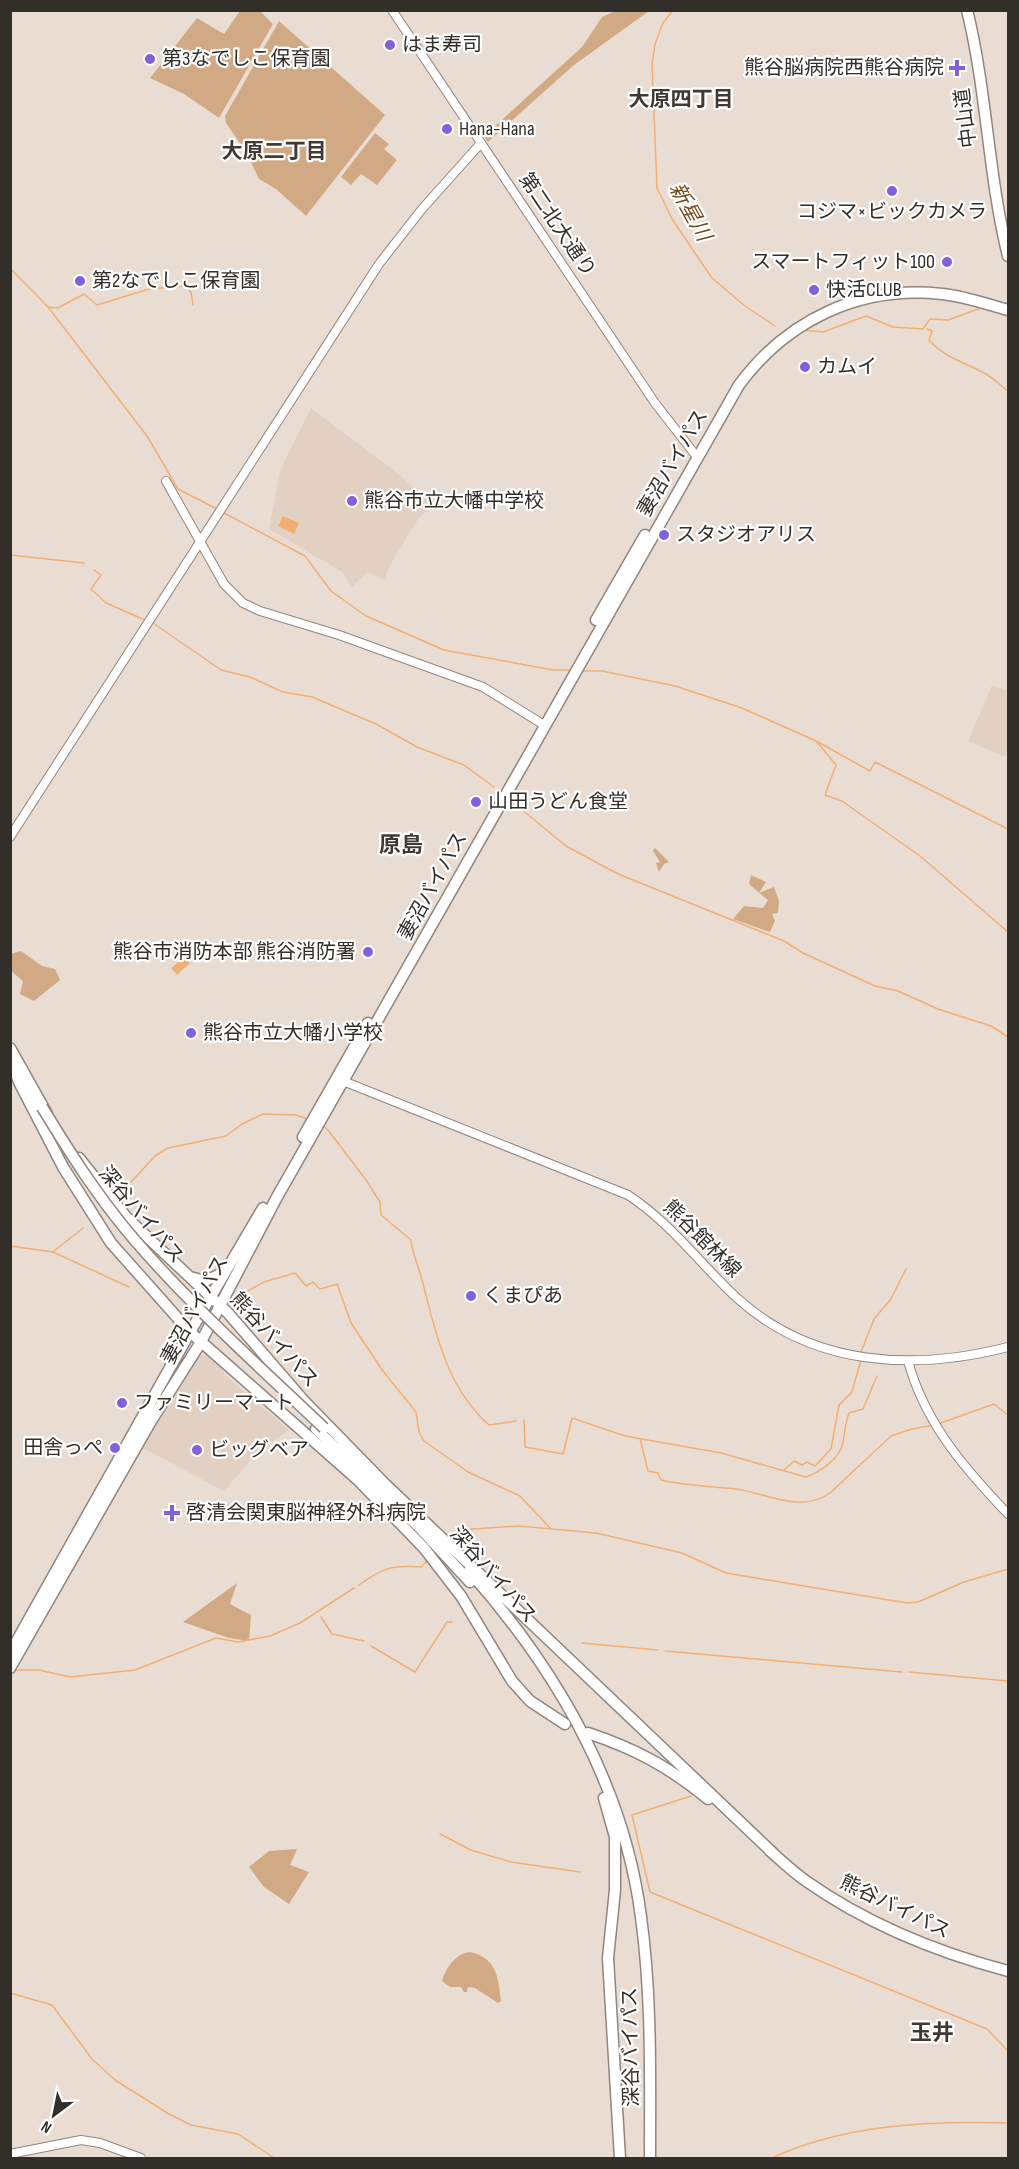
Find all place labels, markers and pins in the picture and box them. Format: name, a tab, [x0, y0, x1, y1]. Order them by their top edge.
place label: はま寿司	[402, 33, 482, 57]
marker: はま寿司	[383, 38, 397, 52]
place label: 第3なでしこ保育園	[162, 47, 330, 71]
marker: 第3なでしこ保育園	[143, 52, 157, 66]
place label: 熊谷脳病院西熊谷病院	[744, 56, 944, 80]
marker: 熊谷脳病院西熊谷病院	[948, 59, 966, 77]
place label: Hana-Hana	[459, 117, 535, 141]
marker: Hana-Hana	[440, 122, 454, 136]
marker: コジマ×ビックカメラ	[885, 184, 899, 198]
place label: コジマ×ビックカメラ	[797, 200, 987, 224]
place label: スマートフィット100	[751, 250, 935, 274]
marker: スマートフィット100	[940, 255, 954, 269]
place label: 第2なでしこ保育園	[92, 269, 260, 293]
marker: 第2なでしこ保育園	[73, 274, 87, 288]
place label: 快活CLUB	[826, 278, 902, 302]
marker: 快活CLUB	[807, 283, 821, 297]
place label: カムイ	[817, 355, 877, 379]
marker: カムイ	[798, 360, 812, 374]
place label: 熊谷市立大幡中学校	[364, 489, 544, 513]
marker: 熊谷市立大幡中学校	[345, 494, 359, 508]
place label: スタジオアリス	[676, 523, 816, 547]
marker: スタジオアリス	[657, 528, 671, 542]
place label: 山田うどん食堂	[488, 790, 628, 814]
marker: 山田うどん食堂	[469, 795, 483, 809]
place label: 熊谷市消防本部 熊谷消防署	[113, 940, 356, 964]
marker: 熊谷市消防本部 熊谷消防署	[361, 945, 375, 959]
place label: 熊谷市立大幡小学校	[203, 1021, 383, 1045]
marker: 熊谷市立大幡小学校	[184, 1026, 198, 1040]
place label: くまぴあ	[483, 1284, 563, 1308]
marker: くまぴあ	[464, 1289, 478, 1303]
place label: ファミリーマート	[134, 1391, 294, 1415]
marker: ファミリーマート	[115, 1396, 129, 1410]
place label: 田舎っぺ	[23, 1436, 103, 1460]
place label: ビッグベア	[209, 1438, 309, 1462]
marker: 田舎っぺ	[108, 1441, 122, 1455]
marker: ビッグベア	[190, 1443, 204, 1457]
place label: 啓清会関東脳神経外科病院	[186, 1501, 426, 1525]
marker: 啓清会関東脳神経外科病院	[163, 1504, 181, 1522]

